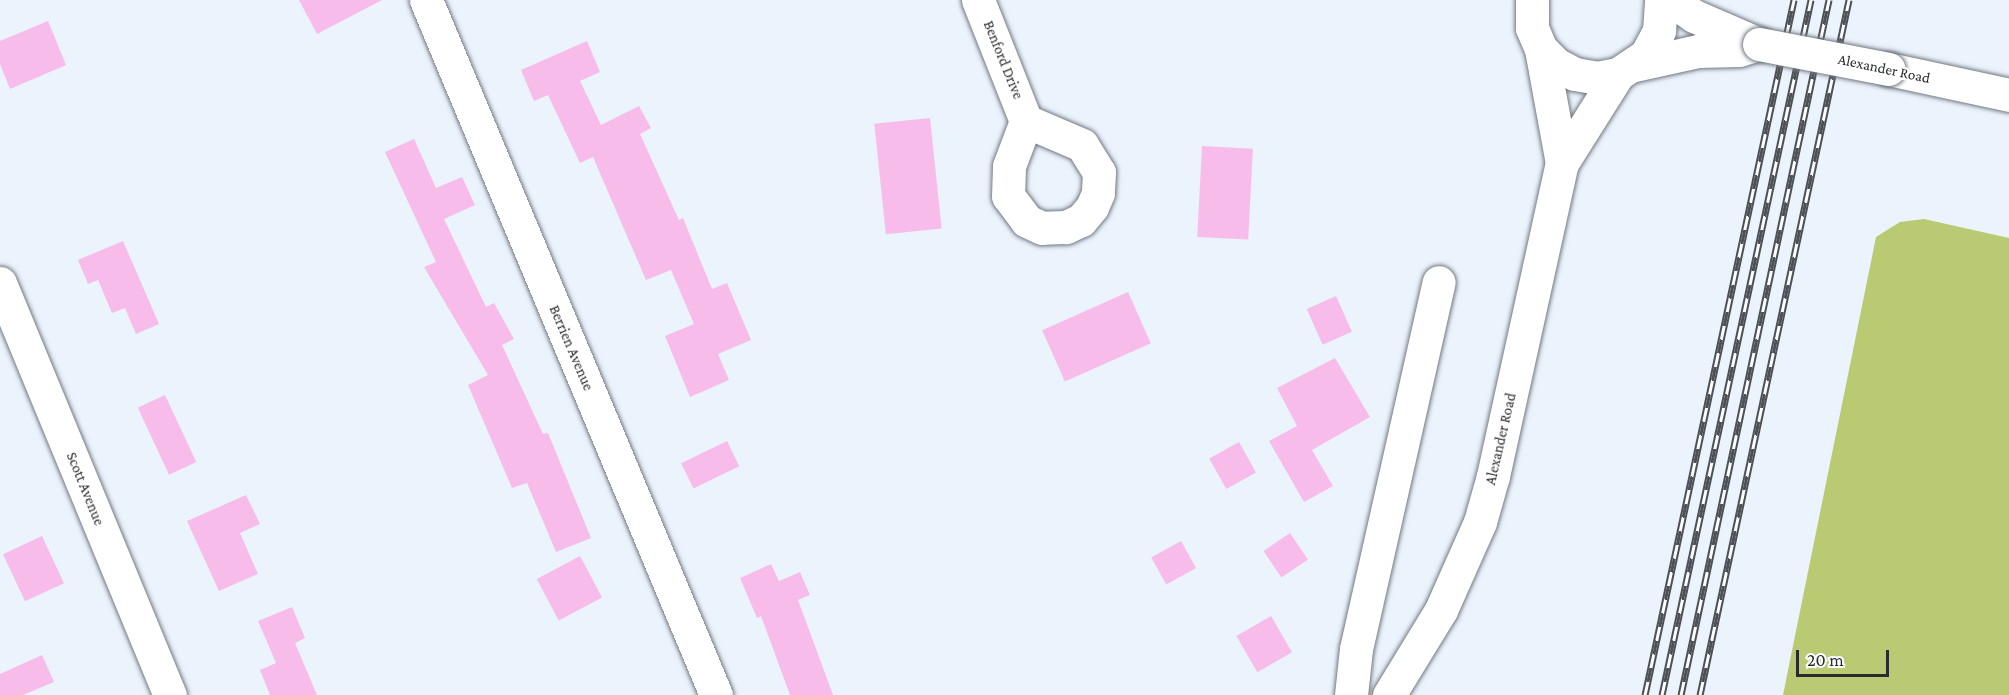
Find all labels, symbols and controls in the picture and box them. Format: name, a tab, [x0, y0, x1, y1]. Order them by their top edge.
street label: Benford Drive	[979, 18, 1027, 102]
street label: Alexander Road	[1836, 50, 1932, 88]
street label: Berrien Avenue	[545, 303, 597, 393]
street label: Alexander Road	[1482, 391, 1520, 487]
street label: Scott Avenue	[62, 450, 108, 528]
scale bar	[1799, 638, 1892, 676]
text: 20 m	[1807, 650, 1844, 670]

